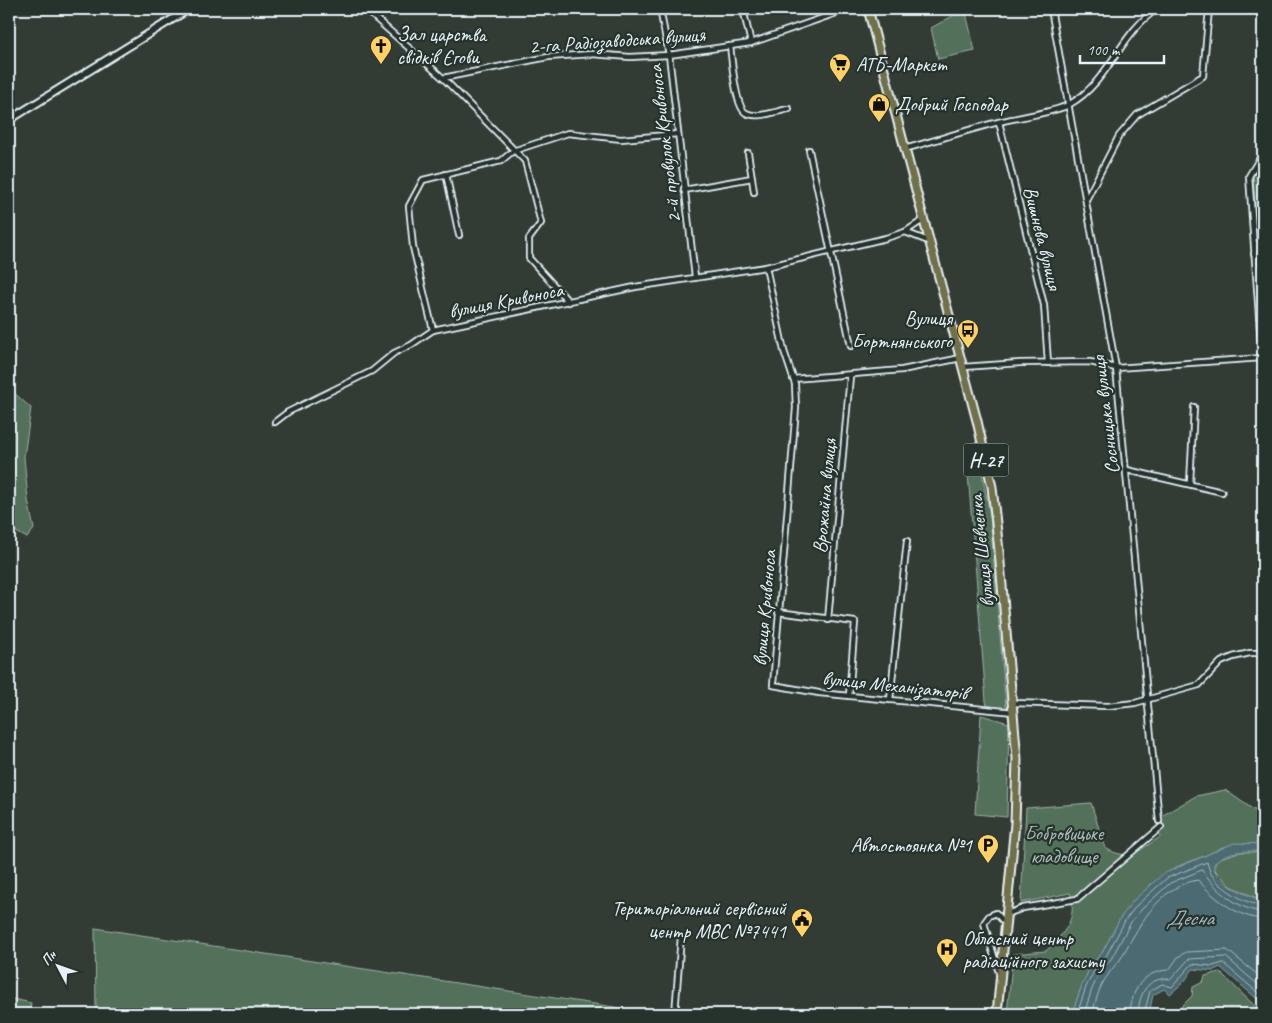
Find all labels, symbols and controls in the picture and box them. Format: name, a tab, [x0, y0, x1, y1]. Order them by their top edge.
place label: Зал царства свідків Єгови	[397, 22, 488, 70]
street label: 2-га Радіозаводська вулиця	[528, 22, 707, 60]
scale bar	[1080, 32, 1163, 64]
church icon: Зал царства свідків Єгови	[369, 34, 393, 65]
text: 100 m	[1087, 41, 1121, 60]
supermarket icon: АТБ-Маркет	[828, 52, 852, 83]
place label: АТБ-Маркет	[856, 52, 948, 77]
street label: 2-й провулок Кривоноса	[642, 62, 687, 225]
shop icon: Добрий Господар	[867, 92, 891, 123]
place label: Добрий Господар	[895, 92, 1009, 117]
street label: Вишнева вулиця	[1018, 184, 1068, 294]
street label: вулиця Кривоноса	[447, 277, 567, 324]
place label: Вулиця Бортнянського	[852, 306, 954, 354]
bus stop icon: Вулиця Бортнянського	[956, 318, 980, 349]
street label: Сосницька вулиця	[1086, 353, 1125, 475]
street label: Врожайна вулиця	[807, 437, 842, 554]
road number: Н-27	[964, 444, 1008, 476]
street label: вулиця Шевченка	[963, 492, 1000, 608]
street label: вулиця Кривоноса	[747, 548, 782, 667]
street label: вулиця Механізаторів	[821, 665, 974, 707]
park label: Бобровицьке кладовище	[1025, 821, 1105, 869]
place label: Автостоянка №1	[851, 833, 973, 858]
parking icon: Автостоянка №1	[976, 833, 1000, 864]
place label: Територіальний сервісний центр МВС №7441	[612, 896, 788, 944]
water label: Десна	[1166, 905, 1216, 931]
public building icon: Територіальний сервісний центр МВС №7441	[790, 907, 814, 938]
place label: Обласний центр радіаційного захисту	[963, 926, 1106, 974]
hospital icon: Обласний центр радіаційного захисту	[935, 937, 959, 968]
north arrow	[32, 940, 82, 990]
text: Пн	[37, 946, 60, 969]

